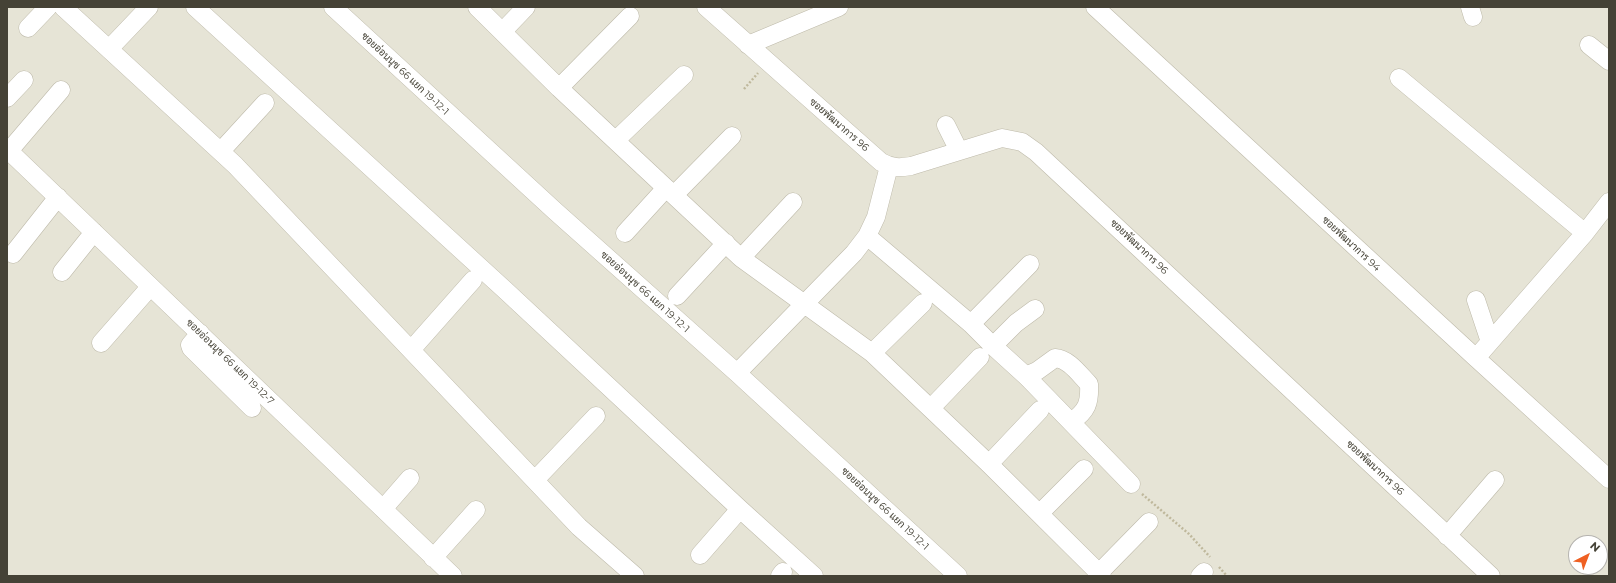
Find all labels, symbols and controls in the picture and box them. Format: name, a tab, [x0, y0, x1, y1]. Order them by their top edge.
street label: ซอยอ่อนนุช 66 แยก 19-12-1	[359, 30, 451, 118]
street label: ซอยพัฒนาการ 96	[807, 96, 871, 154]
street label: ซอยพัฒนาการ 94	[1319, 214, 1383, 274]
street label: ซอยพัฒนาการ 96	[1108, 217, 1170, 277]
street label: ซอยอ่อนนุช 66 แยก 19-12-1	[598, 249, 692, 335]
street label: ซอยอ่อนนุช 66 แยก 19-12-7	[183, 317, 277, 407]
street label: ซอยพัฒนาการ 96	[1344, 438, 1406, 498]
street label: ซอยอ่อนนุช 66 แยก 19-12-1	[839, 465, 931, 553]
north arrow	[1568, 535, 1608, 575]
text: N	[1587, 539, 1603, 555]

